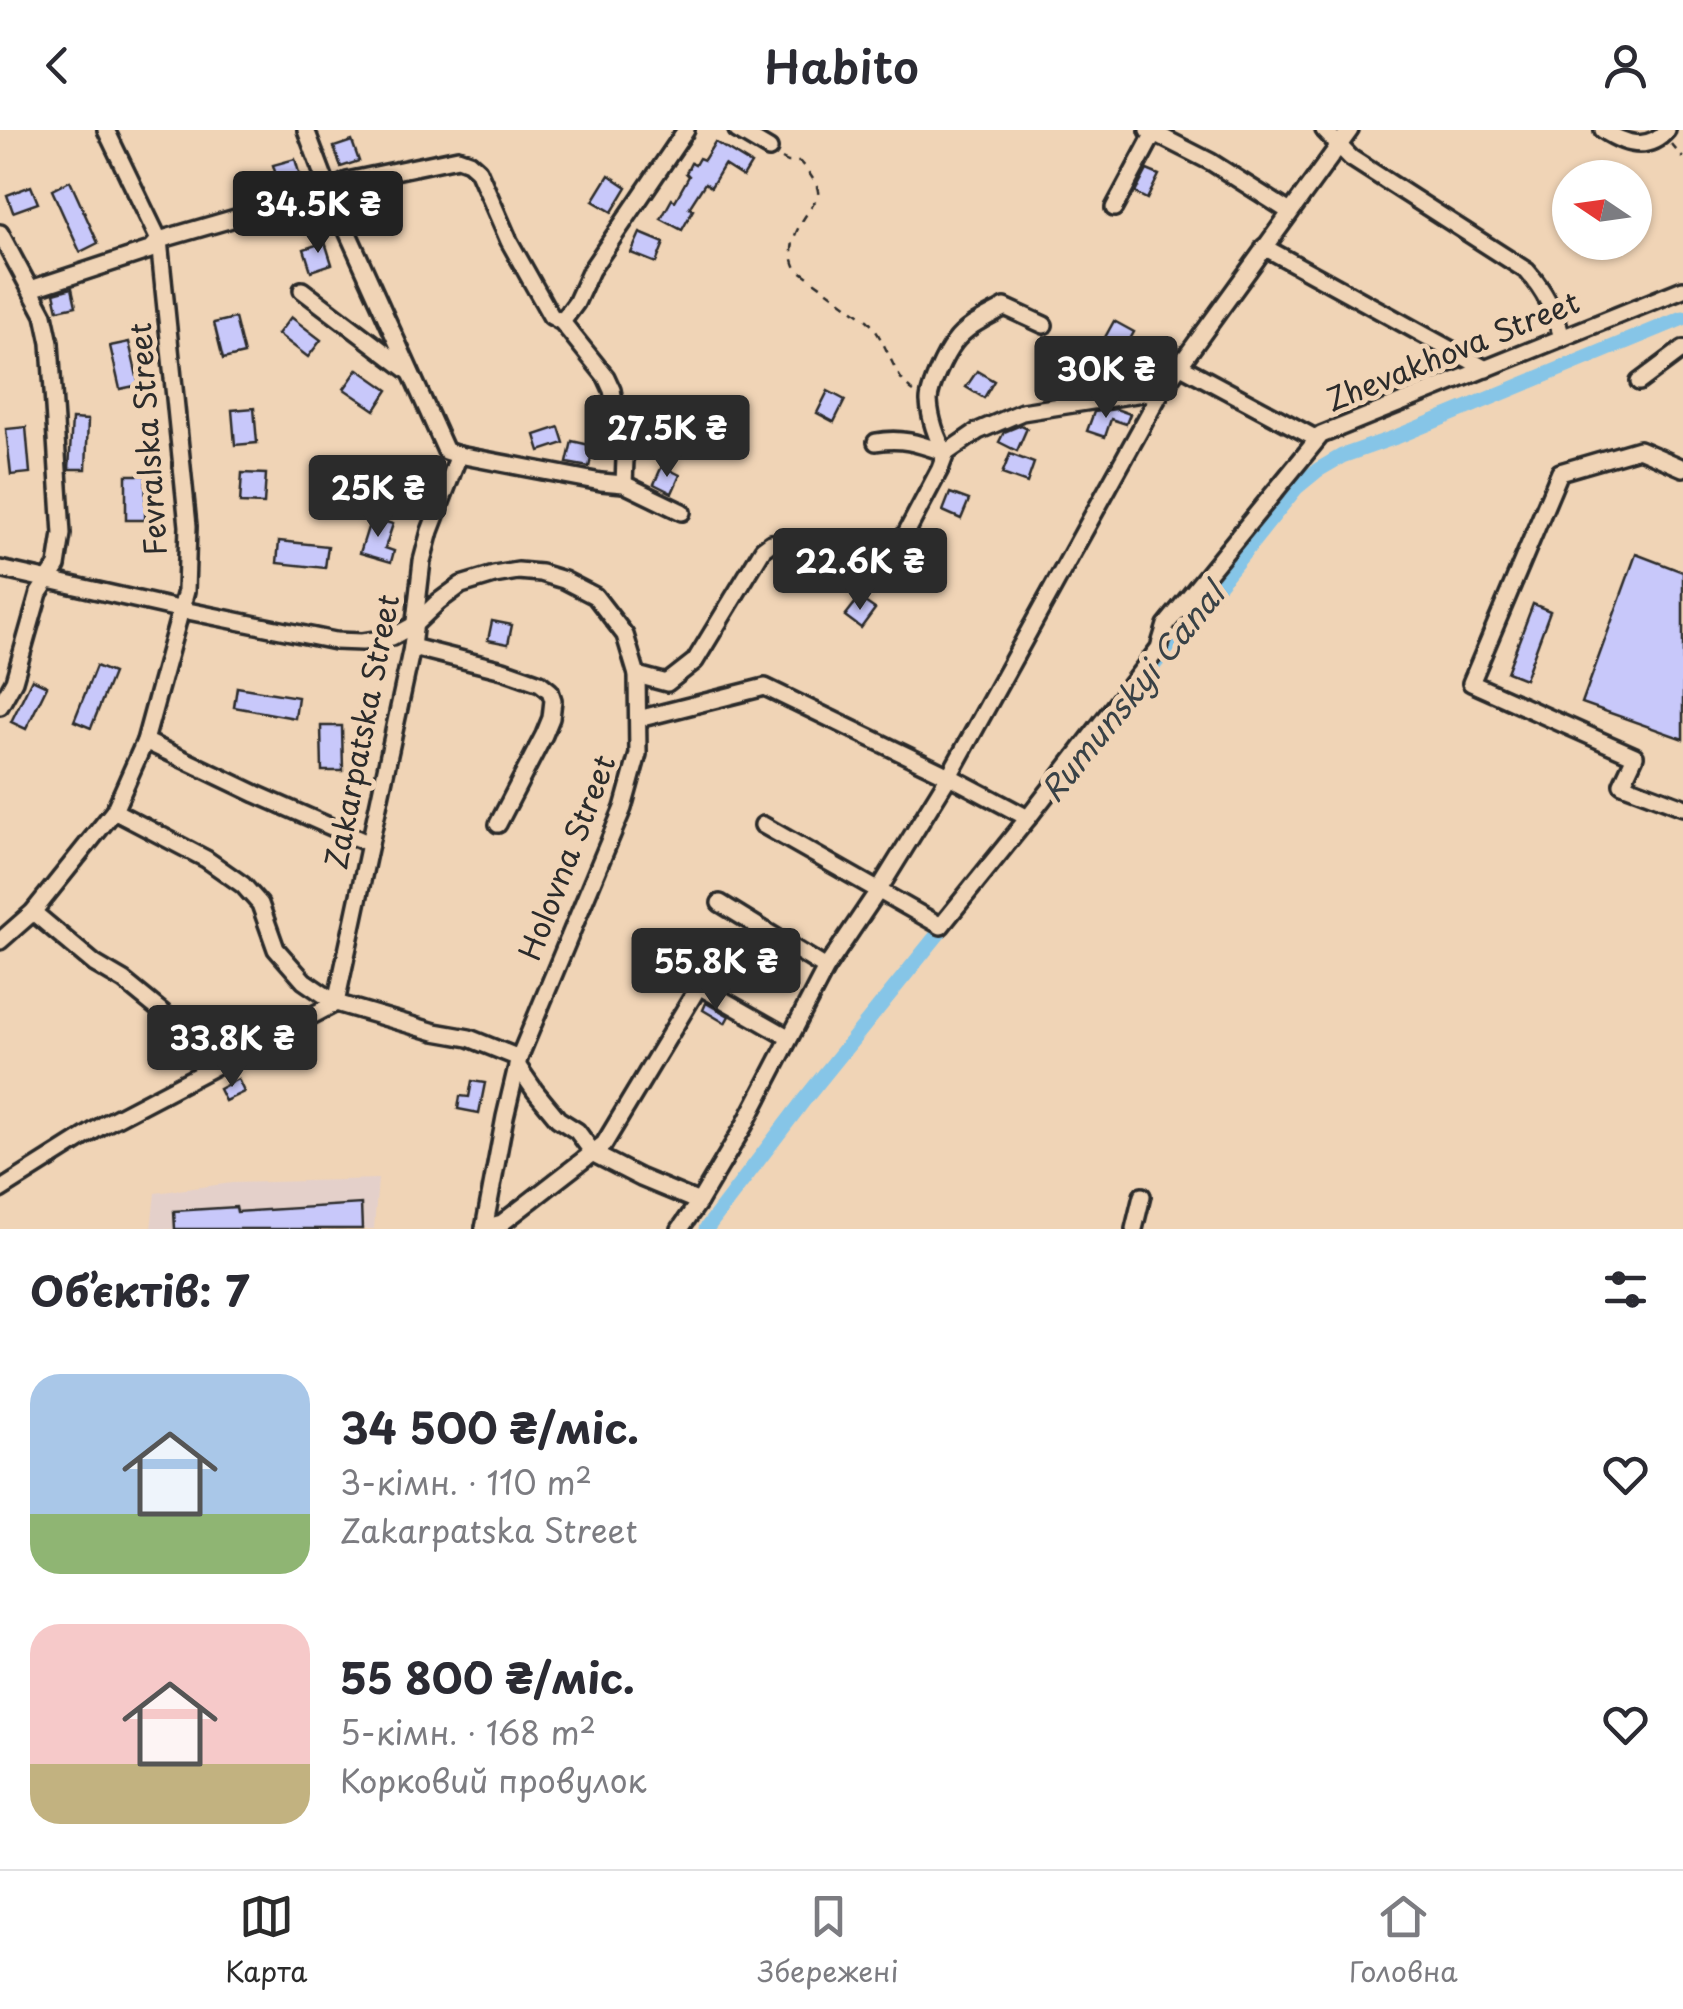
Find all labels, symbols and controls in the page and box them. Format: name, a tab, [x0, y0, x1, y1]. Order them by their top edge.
text: Habito	[764, 31, 919, 99]
icon: back	[30, 38, 85, 93]
icon: person	[1598, 38, 1653, 93]
north arrow	[1552, 160, 1652, 260]
map controls	[1552, 160, 1652, 260]
pin: 34.5K ₴	[226, 171, 410, 256]
text: 34.5K ₴	[255, 179, 381, 227]
street label: Zhevakhova Street	[1319, 278, 1586, 421]
street label: Fevralska Street	[116, 321, 177, 557]
pin: 30K ₴	[1036, 336, 1176, 421]
text: 30K ₴	[1056, 344, 1156, 392]
pin: 27.5K ₴	[575, 395, 759, 480]
text: 27.5K ₴	[607, 403, 727, 451]
pin: 25K ₴	[308, 455, 448, 540]
text: 25K ₴	[331, 463, 425, 511]
pin: 22.6K ₴	[768, 528, 952, 613]
text: 22.6K ₴	[795, 536, 925, 584]
water label: Rumunskyi Canal	[1028, 569, 1238, 812]
street label: Zakarpatska Street	[312, 590, 409, 873]
street label: Holovna Street	[506, 748, 626, 966]
pin: 55.8K ₴	[624, 928, 808, 1013]
text: 55.8K ₴	[654, 936, 778, 984]
pin: 33.8K ₴	[140, 1005, 324, 1090]
text: 33.8K ₴	[169, 1013, 295, 1061]
text: Об’єктів: 7	[30, 1258, 249, 1321]
icon: filters	[1598, 1262, 1653, 1317]
text: 34 500 ₴/міс.	[340, 1395, 639, 1458]
icon: home	[110, 1414, 230, 1534]
icon: heart	[1598, 1447, 1653, 1502]
text: 3-кімн. · 110 m²	[340, 1458, 592, 1506]
text: Zakarpatska Street	[340, 1506, 637, 1554]
text: 55 800 ₴/міс.	[340, 1645, 635, 1708]
icon: home	[110, 1664, 230, 1784]
icon: heart	[1598, 1697, 1653, 1752]
text: 5-кімн. · 168 m²	[340, 1708, 596, 1756]
text: Корковий провулок	[340, 1756, 647, 1804]
tab: Карта	[225, 1889, 307, 1992]
tab: Збережені	[758, 1889, 899, 1992]
tab: Головна	[1349, 1889, 1458, 1992]

